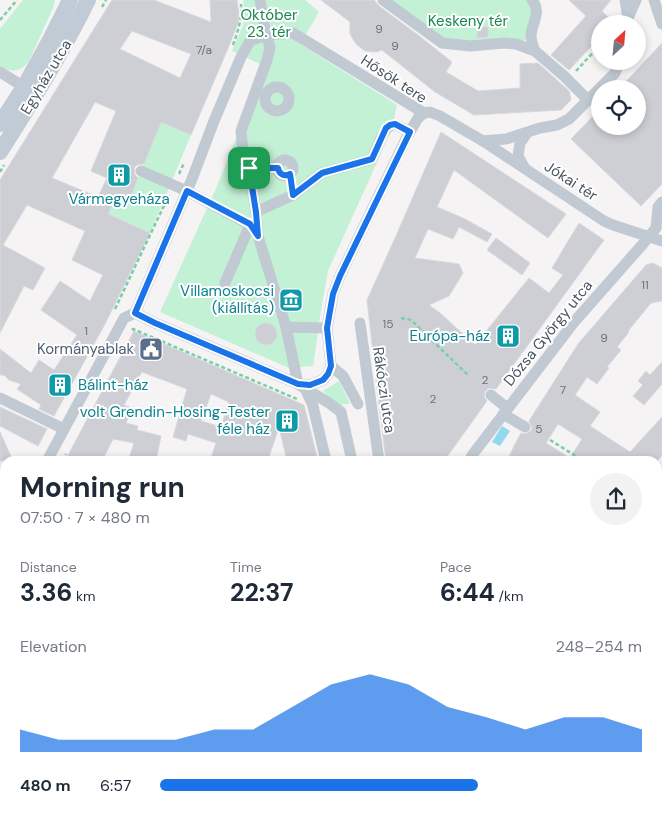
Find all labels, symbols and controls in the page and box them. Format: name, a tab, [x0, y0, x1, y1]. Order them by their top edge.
park label: Október 23. tér	[240, 5, 298, 42]
park label: Keskeny tér	[428, 11, 509, 31]
north arrow	[591, 15, 646, 70]
map controls	[591, 15, 646, 135]
house number: 9	[375, 21, 383, 37]
street label: Egyház utca	[16, 36, 76, 118]
house number: 9	[391, 38, 399, 54]
house number: 7/a	[196, 42, 212, 58]
street label: Hősök tere	[357, 50, 431, 108]
button: locate	[591, 80, 646, 135]
pin	[228, 147, 270, 189]
icon: arrive	[235, 154, 263, 182]
street label: Jókai tér	[541, 156, 602, 206]
building icon: Vármegyeháza	[106, 162, 132, 188]
place label: Vármegyeháza	[68, 189, 170, 209]
street label: Dózsa György utca	[499, 276, 597, 390]
house number: 11	[641, 277, 649, 293]
place label: Villamoskocsi (kiállítás)	[180, 281, 274, 318]
museum icon: Villamoskocsi (kiállítás)	[278, 287, 304, 313]
house number: 15	[382, 316, 394, 332]
house number: 1	[84, 323, 88, 339]
building icon: Európa-ház	[495, 323, 521, 349]
place label: Európa-ház	[409, 326, 490, 346]
house number: 9	[600, 330, 608, 346]
public building icon: Kormányablak	[138, 336, 164, 362]
place label: Kormányablak	[37, 339, 134, 359]
street label: Rákóczi utca	[368, 346, 400, 434]
building icon: Bálint-ház	[47, 372, 73, 398]
house number: 2	[482, 372, 489, 388]
place label: Bálint-ház	[78, 375, 149, 395]
house number: 7	[560, 382, 566, 398]
house number: 2	[430, 391, 437, 407]
place label: volt Grendin-Hosing-Tester féle ház	[80, 402, 270, 439]
building icon: volt Grendin-Hosing-Tester féle ház	[274, 408, 300, 434]
house number: 5	[535, 421, 543, 437]
text: Morning run	[20, 469, 185, 506]
button: share	[590, 473, 642, 525]
text: 07:50 · 7 × 480 m	[20, 507, 150, 528]
text: Distance	[20, 558, 77, 576]
text: Time	[230, 558, 262, 576]
text: Pace	[440, 558, 471, 576]
text: 3.36	[20, 576, 72, 609]
text: 22:37	[230, 576, 294, 609]
text: 6:44	[440, 576, 495, 609]
text: km	[72, 587, 96, 605]
text: /km	[495, 587, 523, 605]
text: Elevation	[20, 636, 87, 657]
text: 248–254 m	[556, 636, 642, 657]
text: 480 m	[20, 775, 71, 796]
text: 6:57	[100, 775, 131, 796]

